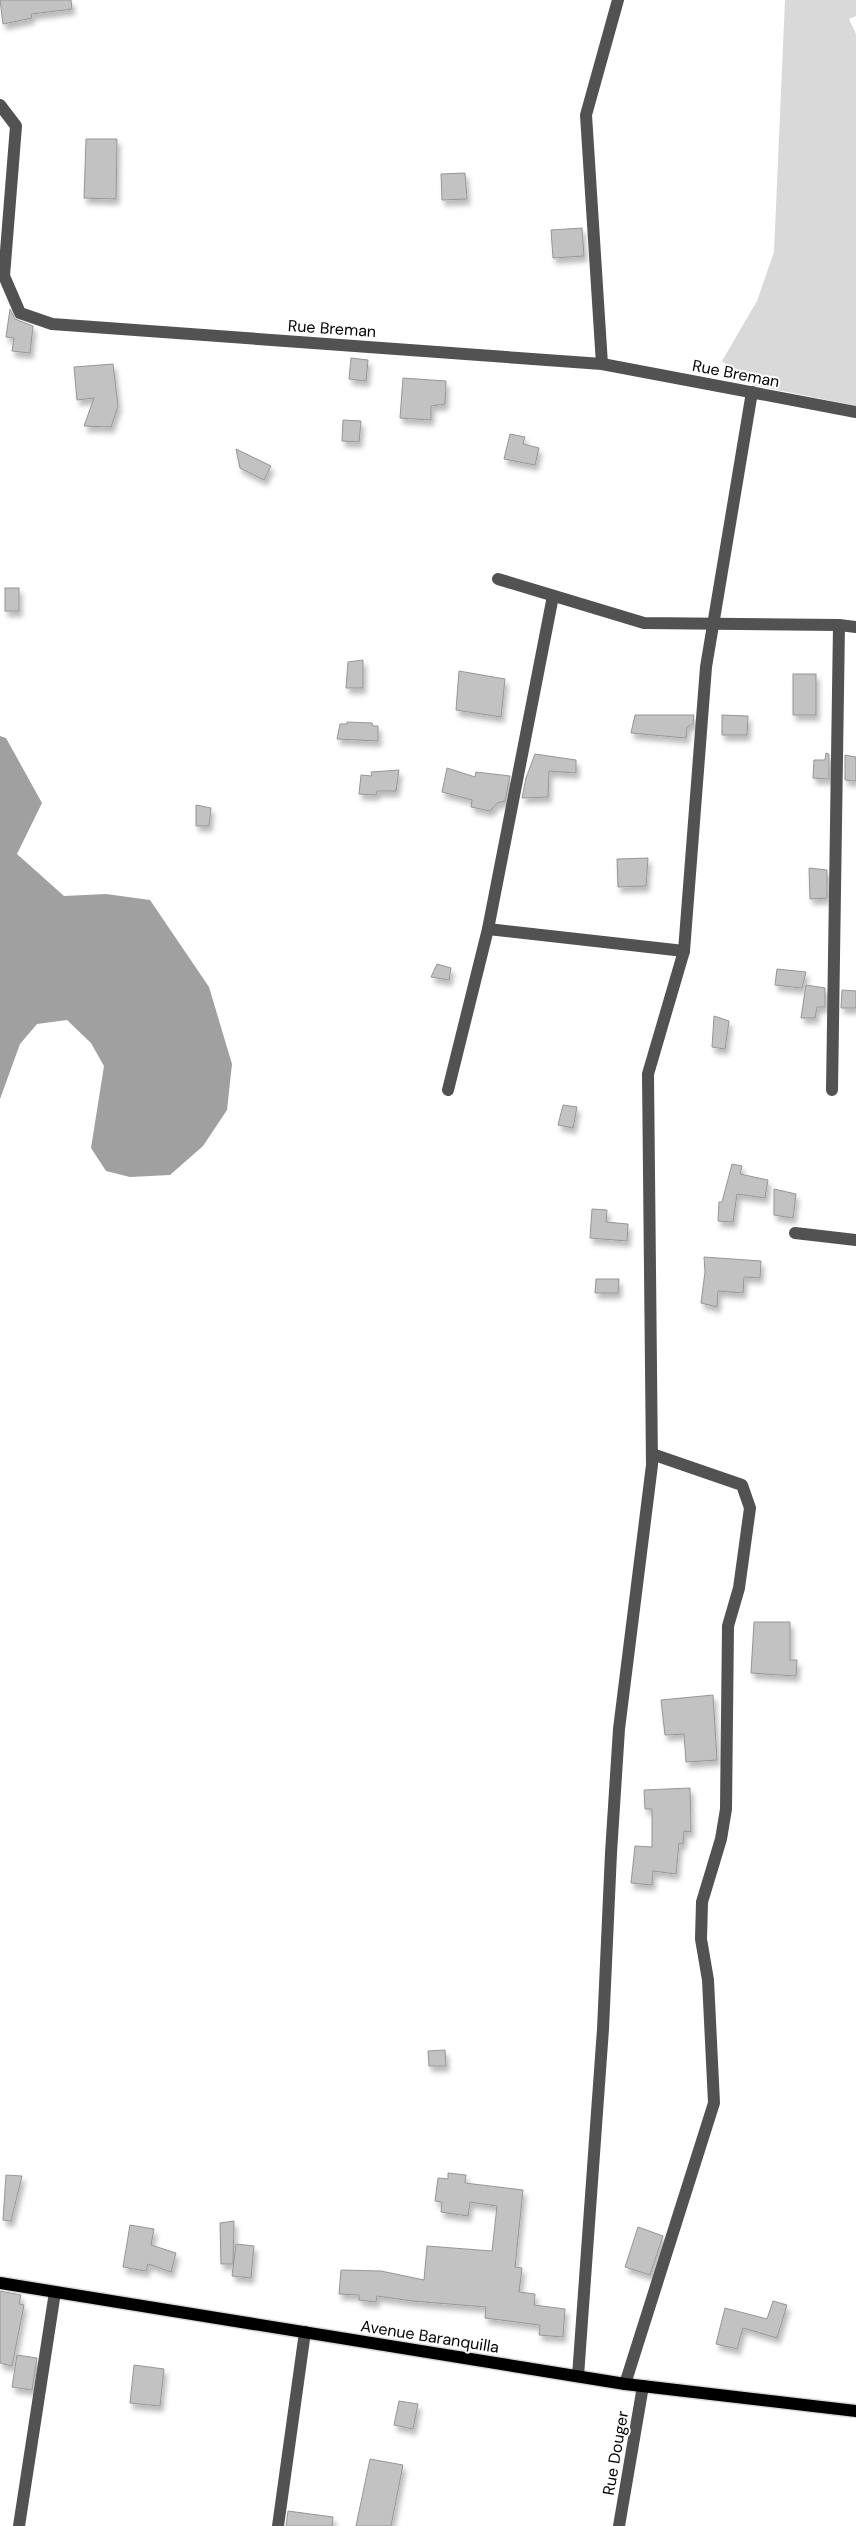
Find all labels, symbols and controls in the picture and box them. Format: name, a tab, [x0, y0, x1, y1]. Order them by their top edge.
street label: Rue Breman	[287, 315, 377, 342]
street label: Rue Breman	[690, 355, 781, 392]
street label: Avenue Baranquilla	[359, 2315, 501, 2358]
street label: Rue Douger	[598, 2409, 633, 2497]

